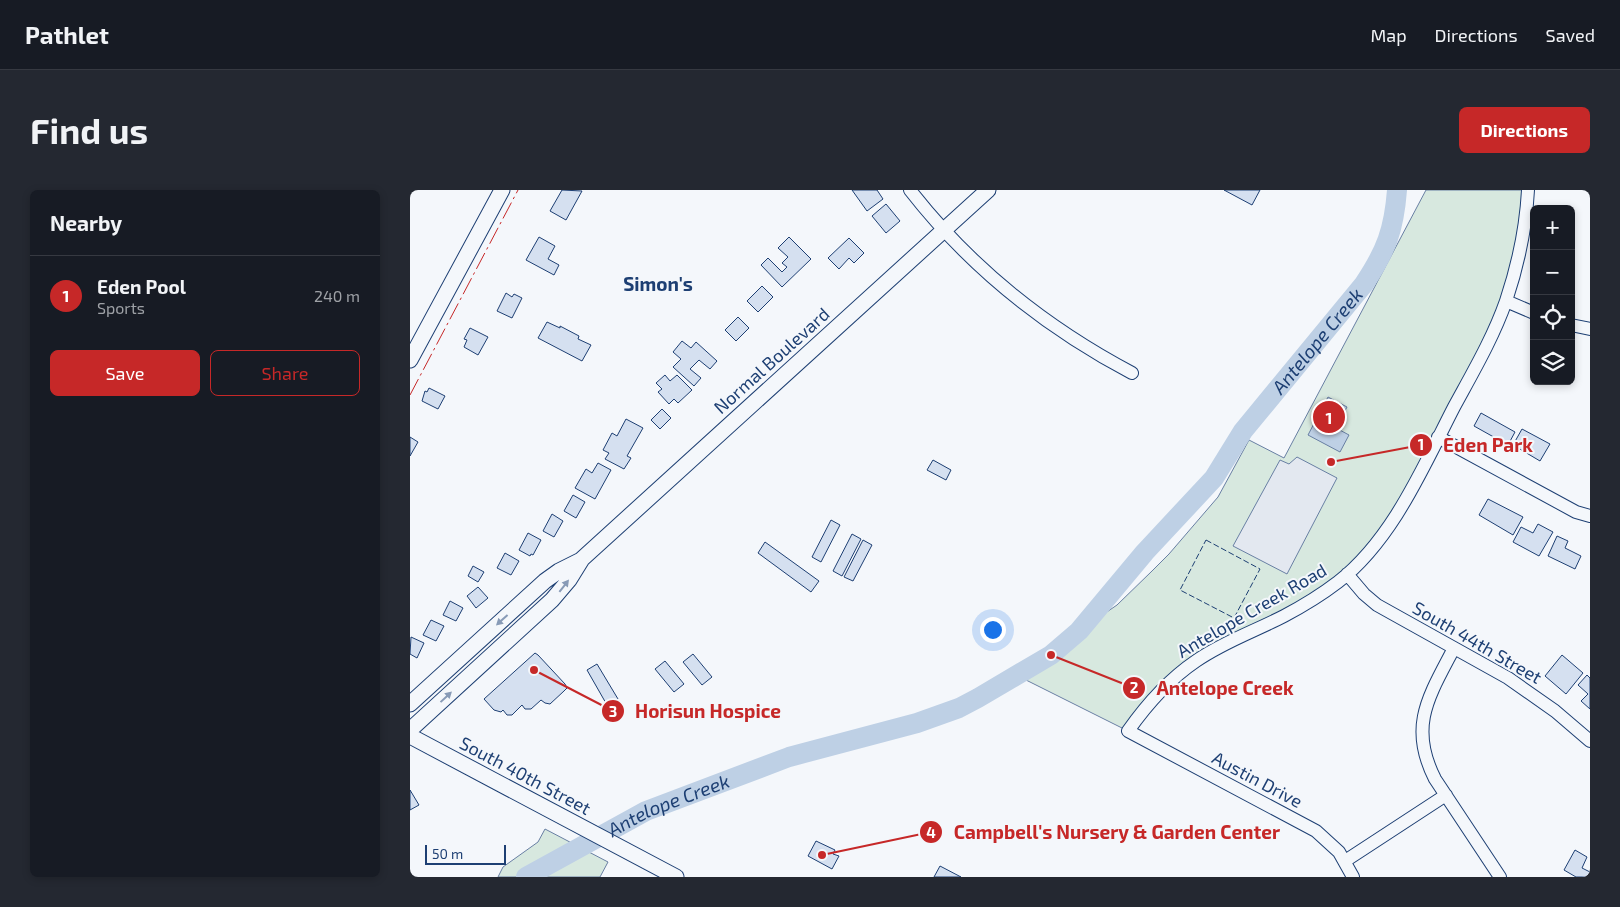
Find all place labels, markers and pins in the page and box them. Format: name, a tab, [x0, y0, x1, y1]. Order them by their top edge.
pin: 1	[1313, 398, 1345, 436]
callout: Eden Park	[1408, 428, 1543, 462]
callout: Antelope Creek	[1122, 671, 1304, 705]
callout: Horisun Hospice	[600, 694, 791, 728]
callout: Campbell's Nursery & Garden Center	[918, 815, 1290, 849]

